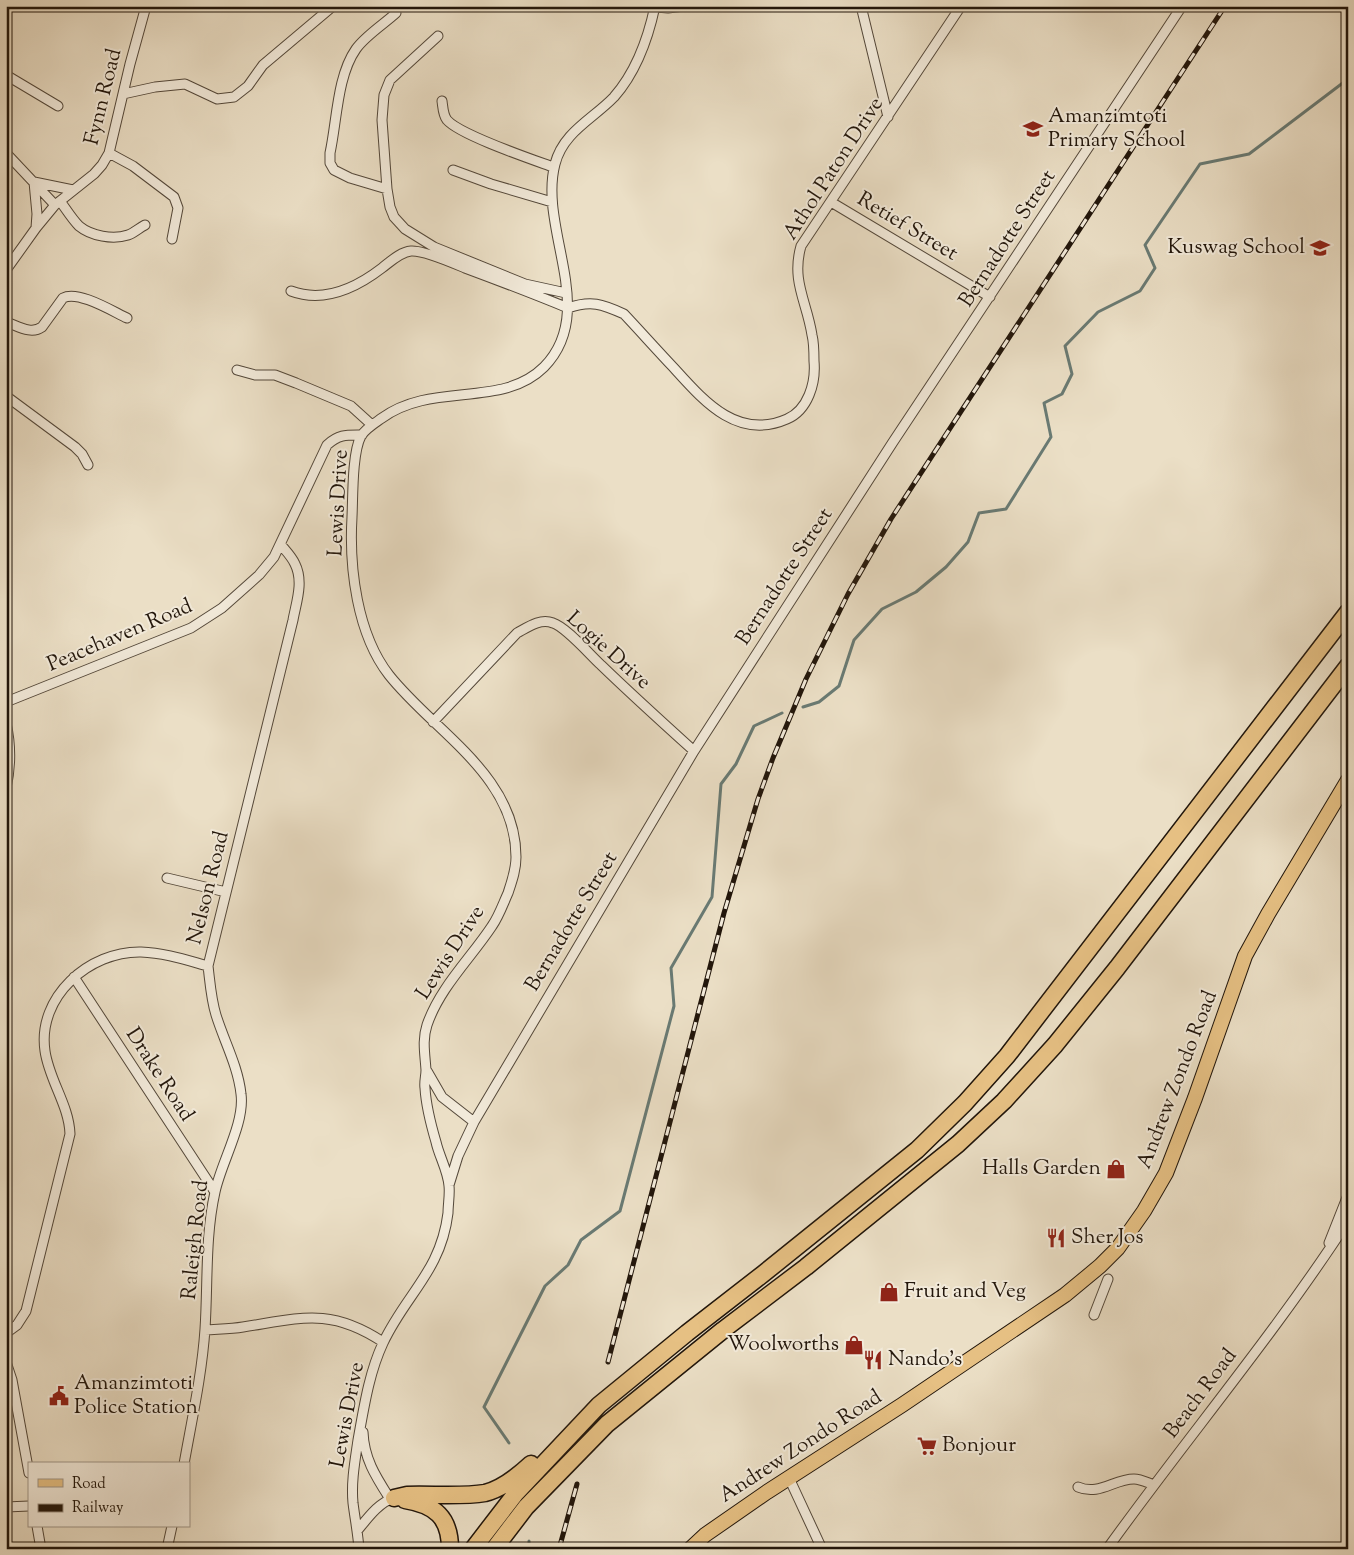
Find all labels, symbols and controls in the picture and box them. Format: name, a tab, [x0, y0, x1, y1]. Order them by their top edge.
street label: Fynn Road	[78, 46, 130, 148]
street label: Athol Paton Drive	[776, 92, 892, 246]
place label: Amanzimtoti Primary School	[1048, 102, 1186, 156]
school or university icon: Amanzimtoti Primary School	[1022, 118, 1044, 140]
street label: Bernadotte Street	[952, 164, 1064, 314]
street label: Retief Street	[851, 185, 963, 269]
place label: Kuswag School	[1168, 233, 1305, 263]
school or university icon: Kuswag School	[1309, 237, 1331, 259]
street label: Lewis Drive	[321, 449, 357, 557]
street label: Bernadotte Street	[729, 502, 841, 652]
street label: Peacehaven Road	[43, 592, 197, 680]
street label: Logie Drive	[559, 605, 657, 697]
street label: Nelson Road	[180, 828, 238, 948]
street label: Bernadotte Street	[518, 846, 626, 998]
street label: Lewis Drive	[409, 900, 493, 1006]
street label: Andrew Zondo Road	[1130, 986, 1226, 1173]
street label: Drake Road	[117, 1022, 201, 1128]
place label: Halls Garden	[982, 1154, 1101, 1184]
shop icon: Halls Garden	[1105, 1158, 1127, 1180]
street label: Raleigh Road	[175, 1178, 217, 1301]
place label: Sher Jos	[1071, 1223, 1144, 1253]
restaurant icon: Sher Jos	[1045, 1227, 1067, 1249]
place label: Fruit and Veg	[904, 1277, 1026, 1307]
shop icon: Fruit and Veg	[878, 1281, 900, 1303]
place label: Woolworths	[727, 1330, 839, 1360]
shop icon: Woolworths	[843, 1334, 865, 1356]
street label: Beach Road	[1157, 1343, 1245, 1445]
place label: Nando's	[888, 1345, 962, 1375]
restaurant icon: Nando's	[862, 1349, 884, 1371]
street label: Lewis Drive	[323, 1360, 373, 1470]
place label: Amanzimtoti Police Station	[74, 1369, 198, 1423]
street label: Andrew Zondo Road	[714, 1383, 888, 1511]
public building icon: Amanzimtoti Police Station	[48, 1385, 70, 1407]
place label: Bonjour	[942, 1431, 1016, 1461]
supermarket icon: Bonjour	[916, 1435, 938, 1457]
legend	[28, 1462, 190, 1528]
text: Road	[72, 1474, 106, 1495]
text: Railway	[72, 1498, 124, 1519]

